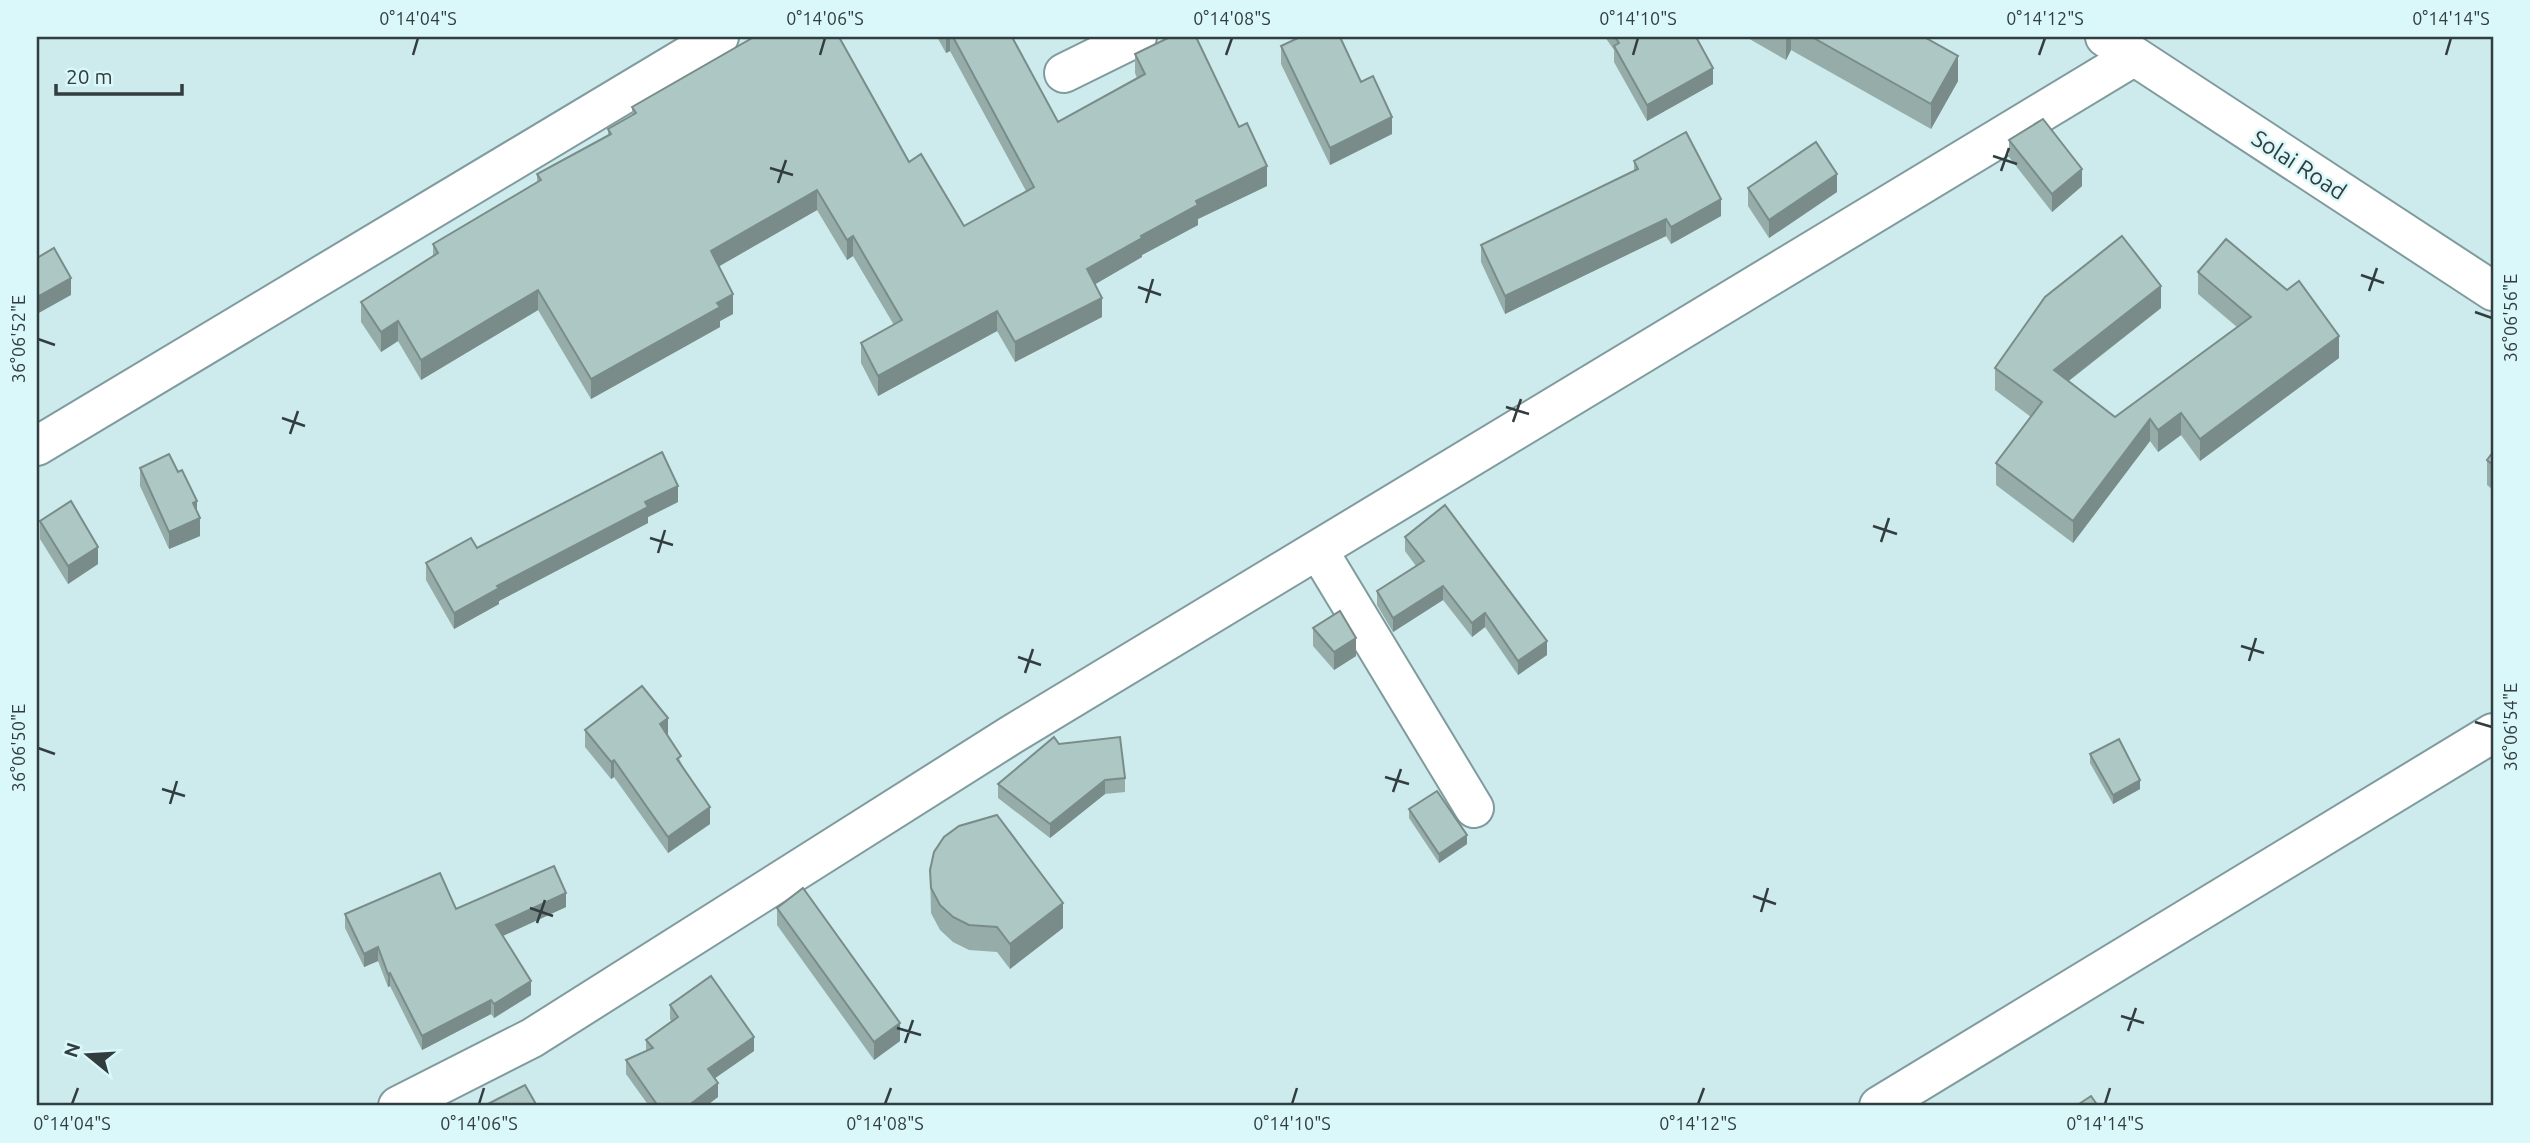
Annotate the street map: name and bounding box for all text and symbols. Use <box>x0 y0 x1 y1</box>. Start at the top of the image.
text: 0°14'04"S <box>379 8 457 28</box>
text: 0°14'06"S <box>786 8 864 28</box>
text: 0°14'08"S <box>1193 8 1271 28</box>
text: 0°14'10"S <box>1599 8 1677 28</box>
text: 0°14'12"S <box>2006 8 2084 28</box>
text: 0°14'14"S <box>2412 8 2490 28</box>
scale bar <box>56 52 182 96</box>
text: 20 m <box>66 64 113 88</box>
street label: Solai Road <box>2247 125 2351 204</box>
text: 36°06'56"E <box>2500 274 2520 362</box>
text: 36°06'52"E <box>8 295 28 383</box>
text: 36°06'54"E <box>2500 683 2520 771</box>
text: 36°06'50"E <box>8 704 28 792</box>
north arrow <box>52 1020 122 1090</box>
text: N <box>59 1040 84 1060</box>
text: 0°14'04"S <box>33 1113 111 1133</box>
text: 0°14'06"S <box>440 1113 518 1133</box>
text: 0°14'08"S <box>846 1113 924 1133</box>
text: 0°14'10"S <box>1253 1113 1331 1133</box>
text: 0°14'12"S <box>1659 1113 1737 1133</box>
text: 0°14'14"S <box>2066 1113 2144 1133</box>

